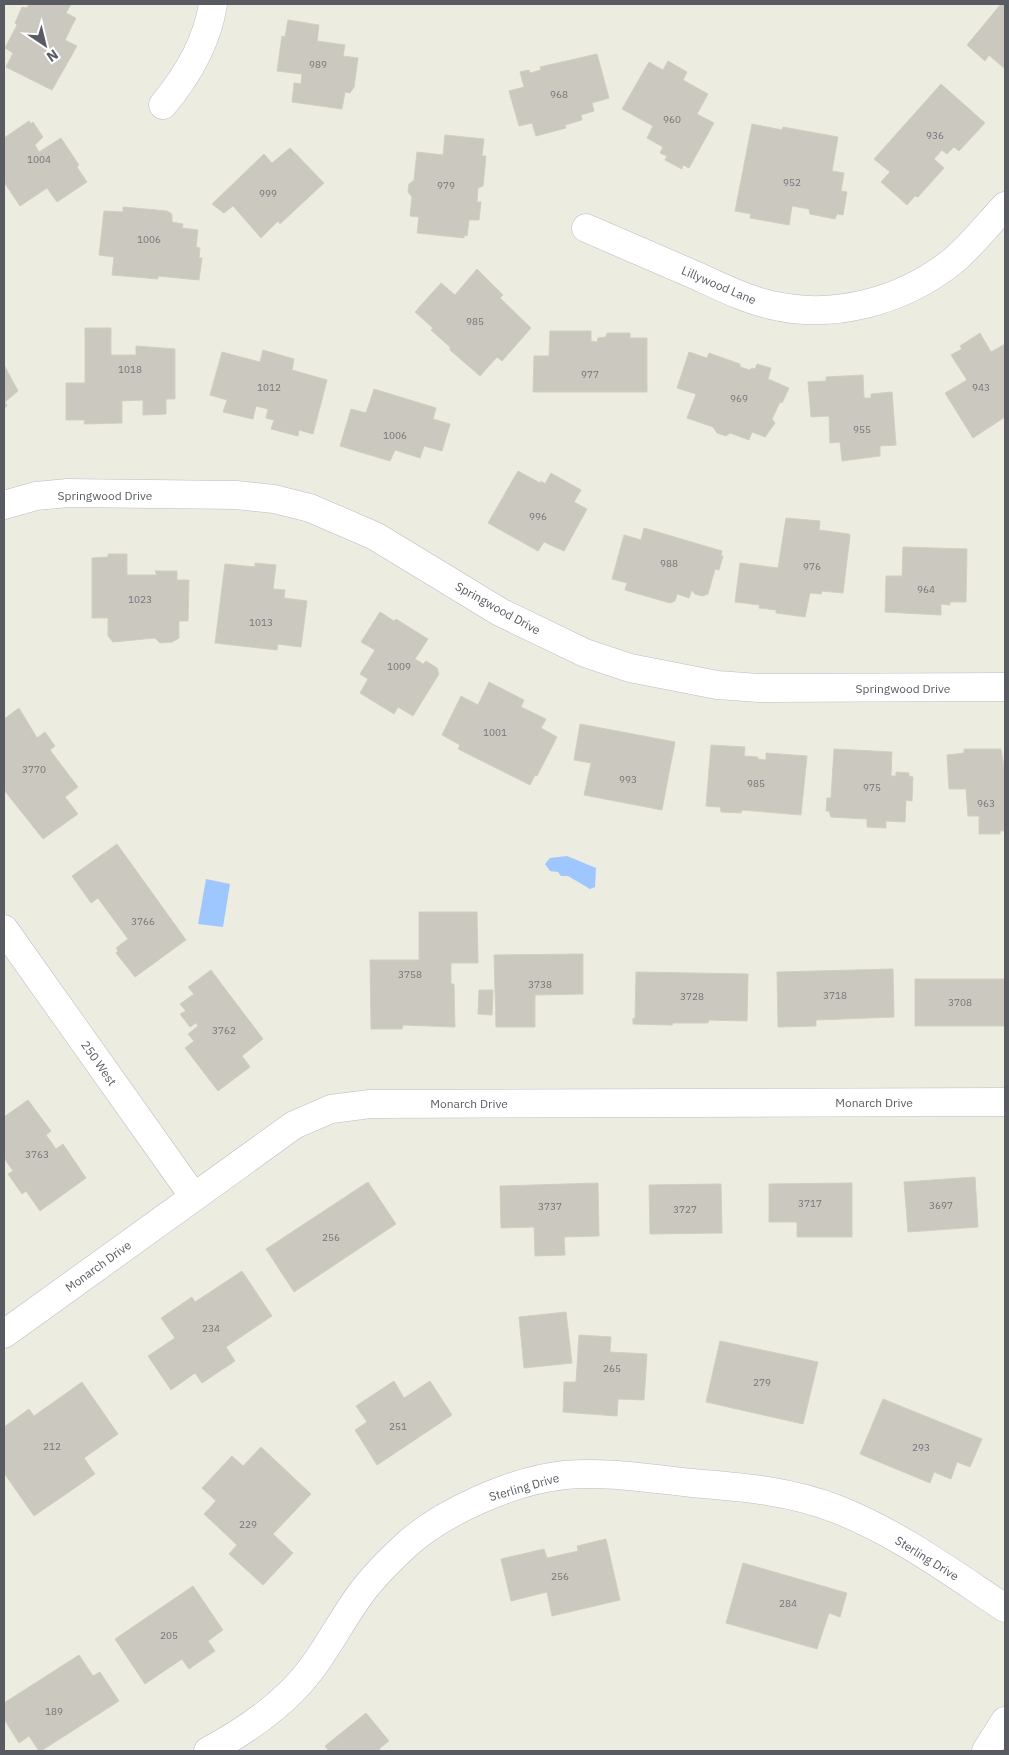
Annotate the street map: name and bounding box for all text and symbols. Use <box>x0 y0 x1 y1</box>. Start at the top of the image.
north arrow <box>20 20 70 70</box>
text: N <box>43 45 62 66</box>
house number: 989 <box>309 58 327 71</box>
house number: 968 <box>550 88 568 101</box>
house number: 960 <box>663 113 681 126</box>
house number: 936 <box>926 129 944 142</box>
house number: 1004 <box>27 153 51 166</box>
house number: 952 <box>783 176 801 189</box>
house number: 979 <box>437 179 455 192</box>
house number: 999 <box>259 187 277 200</box>
house number: 1006 <box>137 233 161 246</box>
street label: Lillywood Lane <box>679 263 759 308</box>
house number: 985 <box>466 315 484 328</box>
house number: 1018 <box>118 363 142 376</box>
house number: 977 <box>581 368 599 381</box>
house number: 1012 <box>257 381 281 394</box>
house number: 943 <box>972 381 990 394</box>
house number: 969 <box>730 392 748 405</box>
house number: 955 <box>853 423 871 436</box>
house number: 1006 <box>383 429 407 442</box>
street label: Springwood Drive <box>58 488 153 503</box>
house number: 996 <box>529 510 547 523</box>
house number: 988 <box>660 557 678 570</box>
house number: 976 <box>803 560 821 573</box>
street label: Springwood Drive <box>453 578 543 638</box>
house number: 964 <box>917 583 935 596</box>
house number: 1023 <box>128 593 152 606</box>
house number: 1013 <box>249 616 273 629</box>
house number: 1009 <box>387 660 411 673</box>
street label: Springwood Drive <box>856 681 951 696</box>
house number: 1001 <box>483 726 507 739</box>
house number: 3770 <box>22 763 46 776</box>
house number: 993 <box>619 773 637 786</box>
house number: 985 <box>747 777 765 790</box>
house number: 975 <box>863 781 881 794</box>
house number: 963 <box>977 797 995 810</box>
house number: 3766 <box>131 915 155 928</box>
house number: 3758 <box>398 968 422 981</box>
house number: 3738 <box>528 978 552 991</box>
house number: 3718 <box>823 989 847 1002</box>
house number: 3728 <box>680 990 704 1003</box>
house number: 3708 <box>948 996 972 1009</box>
house number: 3762 <box>212 1024 236 1037</box>
street label: 250 West <box>78 1038 120 1088</box>
street label: Monarch Drive <box>835 1095 913 1110</box>
street label: Monarch Drive <box>430 1096 508 1111</box>
house number: 3763 <box>25 1148 49 1161</box>
house number: 3717 <box>798 1197 822 1210</box>
house number: 3697 <box>929 1199 953 1212</box>
house number: 3737 <box>538 1200 562 1213</box>
house number: 3727 <box>673 1203 697 1216</box>
house number: 256 <box>322 1231 340 1244</box>
street label: Monarch Drive <box>62 1237 134 1295</box>
house number: 234 <box>202 1322 220 1335</box>
house number: 265 <box>603 1362 621 1375</box>
house number: 279 <box>753 1376 771 1389</box>
house number: 251 <box>389 1420 407 1433</box>
house number: 212 <box>43 1440 61 1453</box>
house number: 293 <box>912 1441 930 1454</box>
street label: Sterling Drive <box>487 1470 561 1504</box>
house number: 229 <box>239 1518 257 1531</box>
street label: Sterling Drive <box>892 1533 962 1584</box>
house number: 256 <box>551 1570 569 1583</box>
house number: 284 <box>779 1597 797 1610</box>
house number: 205 <box>160 1629 178 1642</box>
house number: 189 <box>45 1705 63 1718</box>

